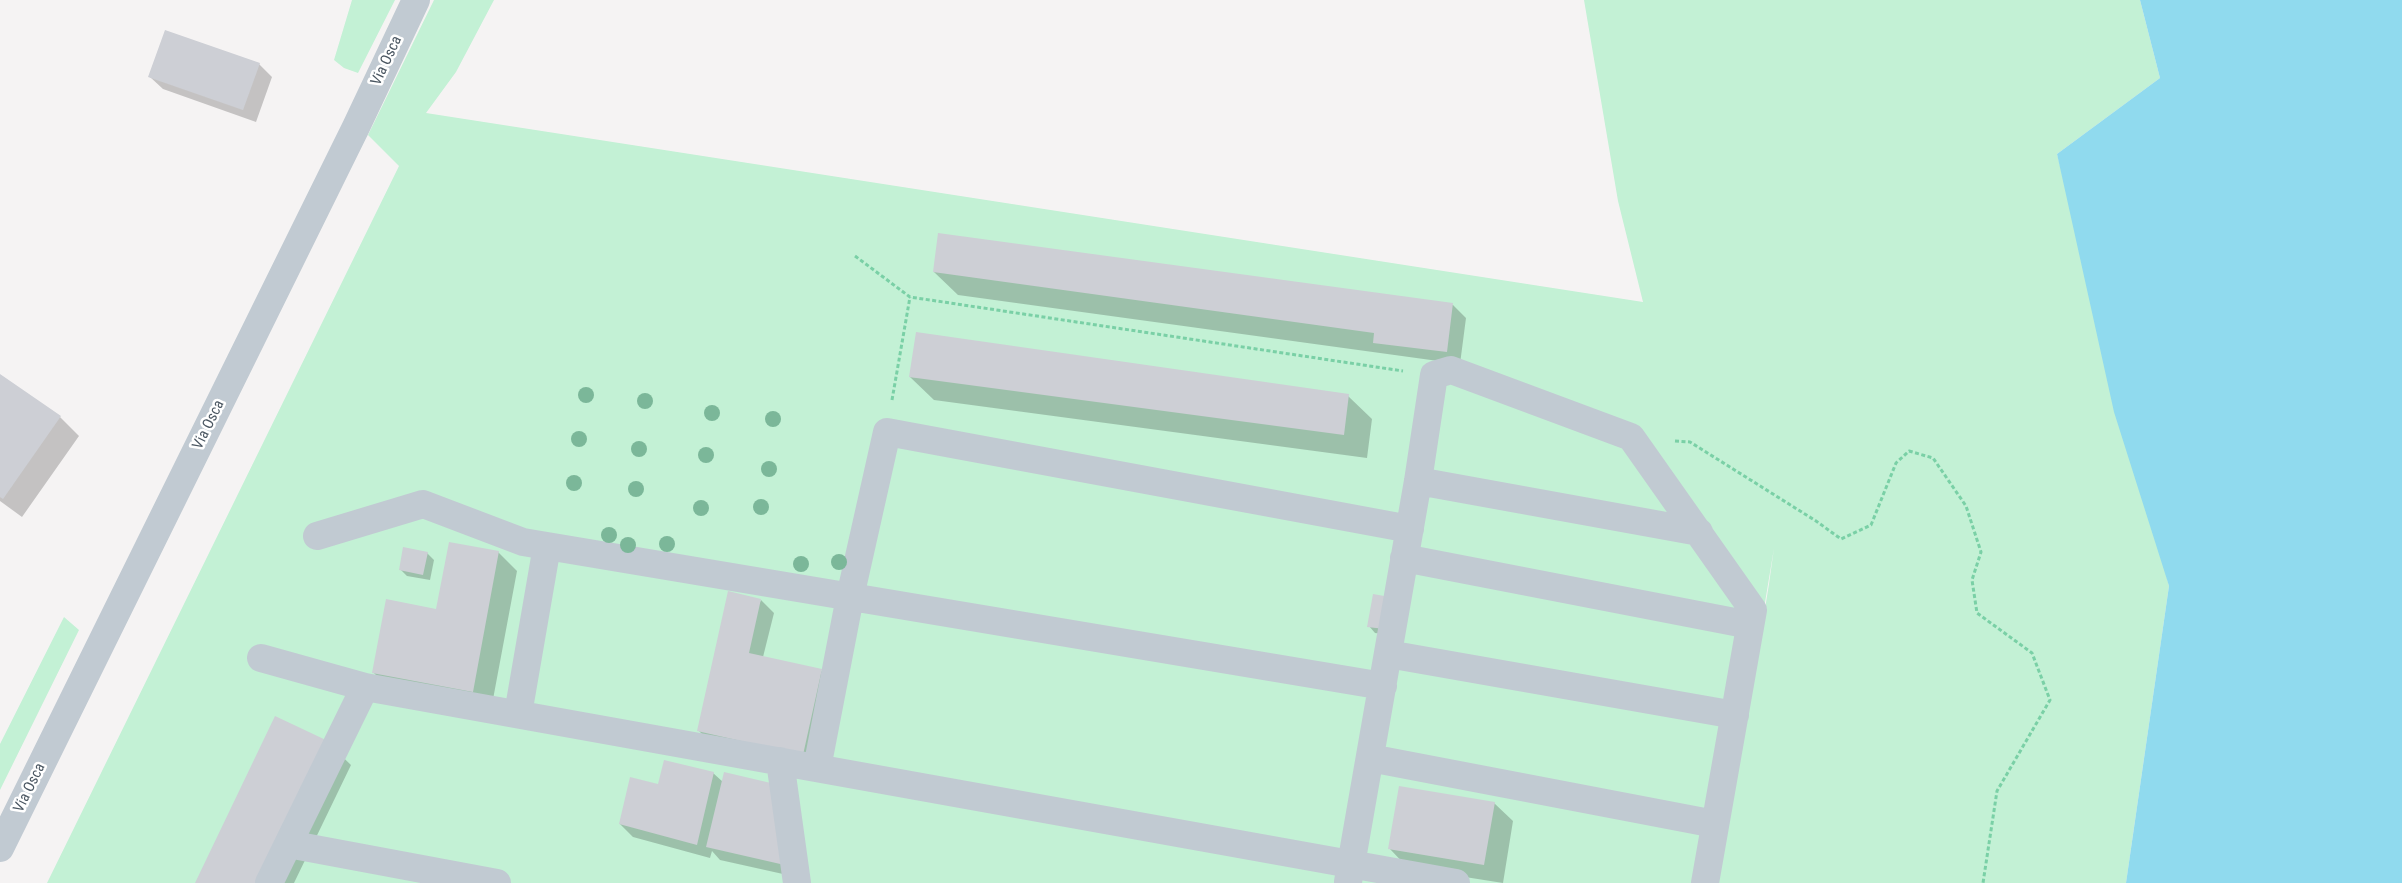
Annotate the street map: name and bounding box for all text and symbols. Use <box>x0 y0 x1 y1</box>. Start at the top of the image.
street label: Via Osca <box>368 33 406 89</box>
street label: Via Osca <box>189 397 229 453</box>
street label: Via Osca <box>10 760 50 816</box>

